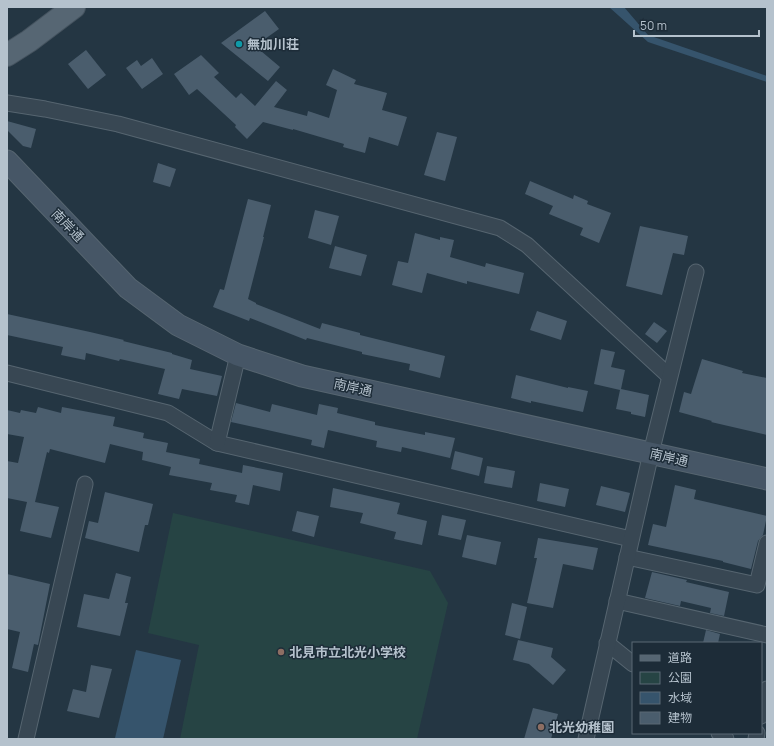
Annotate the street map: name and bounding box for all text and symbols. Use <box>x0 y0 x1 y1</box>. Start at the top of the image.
scale bar <box>634 12 759 38</box>
text: 50 m <box>640 17 667 34</box>
place label: 無加川荘 <box>247 35 299 53</box>
marker: 無加川荘 <box>234 39 244 49</box>
street label: 南岸通 <box>48 205 88 245</box>
street label: 南岸通 <box>332 374 374 400</box>
street label: 南岸通 <box>648 444 690 470</box>
legend <box>632 642 762 734</box>
place label: 北見市立北光小学校 <box>289 643 406 661</box>
marker: 北見市立北光小学校 <box>276 647 286 657</box>
text: 道路 <box>668 649 692 666</box>
text: 公園 <box>668 669 692 686</box>
text: 水域 <box>668 689 692 706</box>
text: 建物 <box>668 709 692 726</box>
place label: 北光幼稚園 <box>549 718 614 736</box>
marker: 北光幼稚園 <box>536 722 546 732</box>

